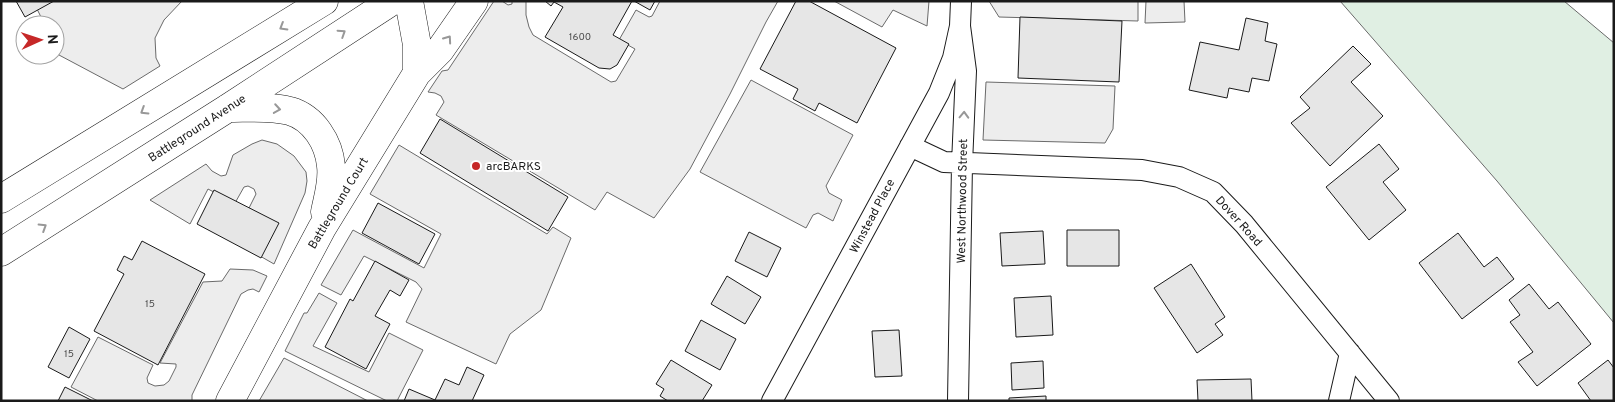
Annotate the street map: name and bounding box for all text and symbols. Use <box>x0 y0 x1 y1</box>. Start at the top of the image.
north arrow <box>15 15 65 65</box>
one-way arrow <box>279 20 288 30</box>
one-way arrow <box>337 30 346 40</box>
house number: 1600 <box>569 31 591 44</box>
text: N <box>43 34 60 45</box>
one-way arrow <box>442 35 451 45</box>
street label: Battleground Avenue <box>146 91 249 166</box>
one-way arrow <box>273 104 281 114</box>
one-way arrow <box>140 105 149 115</box>
one-way arrow <box>959 111 969 119</box>
street label: West Northwood Street <box>954 138 972 264</box>
street label: Battleground Court <box>305 155 373 252</box>
place label: arcBARKS <box>486 159 541 175</box>
marker: arcBARKS <box>470 160 482 172</box>
street label: Winstead Place <box>847 177 899 256</box>
street label: Dover Road <box>1211 193 1265 250</box>
one-way arrow <box>37 223 46 233</box>
house number: 15 <box>145 298 155 311</box>
house number: 15 <box>64 348 74 361</box>

